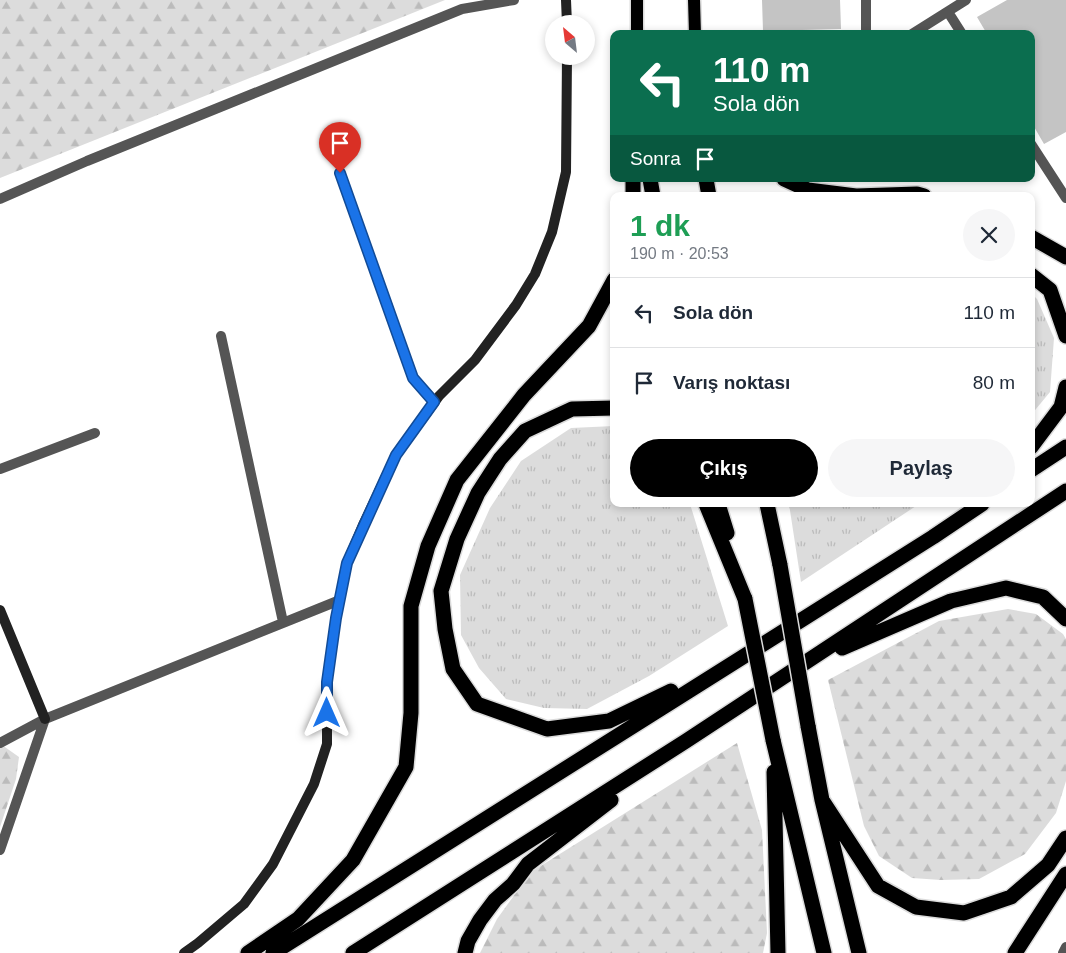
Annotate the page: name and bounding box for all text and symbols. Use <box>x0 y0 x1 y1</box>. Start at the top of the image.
north arrow <box>545 15 595 65</box>
map controls <box>545 15 595 65</box>
icon: left <box>630 50 695 115</box>
text: 110 m <box>713 50 810 89</box>
text: Sola dön <box>713 91 800 116</box>
pin <box>319 122 361 173</box>
icon: arrive <box>326 129 354 157</box>
icon: arrive <box>691 145 719 173</box>
text: Sonra <box>630 148 681 169</box>
text: 1 dk <box>630 209 690 242</box>
button: close <box>963 209 1015 261</box>
text: 190 m · 20:53 <box>630 245 729 262</box>
icon: left <box>630 299 658 327</box>
text: Sola dön <box>673 302 753 323</box>
text: 110 m <box>964 302 1015 323</box>
icon: arrive <box>630 369 658 397</box>
text: Varış noktası <box>673 372 790 393</box>
text: 80 m <box>973 372 1015 393</box>
button: Çıkış <box>630 439 818 497</box>
button: Paylaş <box>828 439 1015 497</box>
position arrow <box>300 686 352 738</box>

